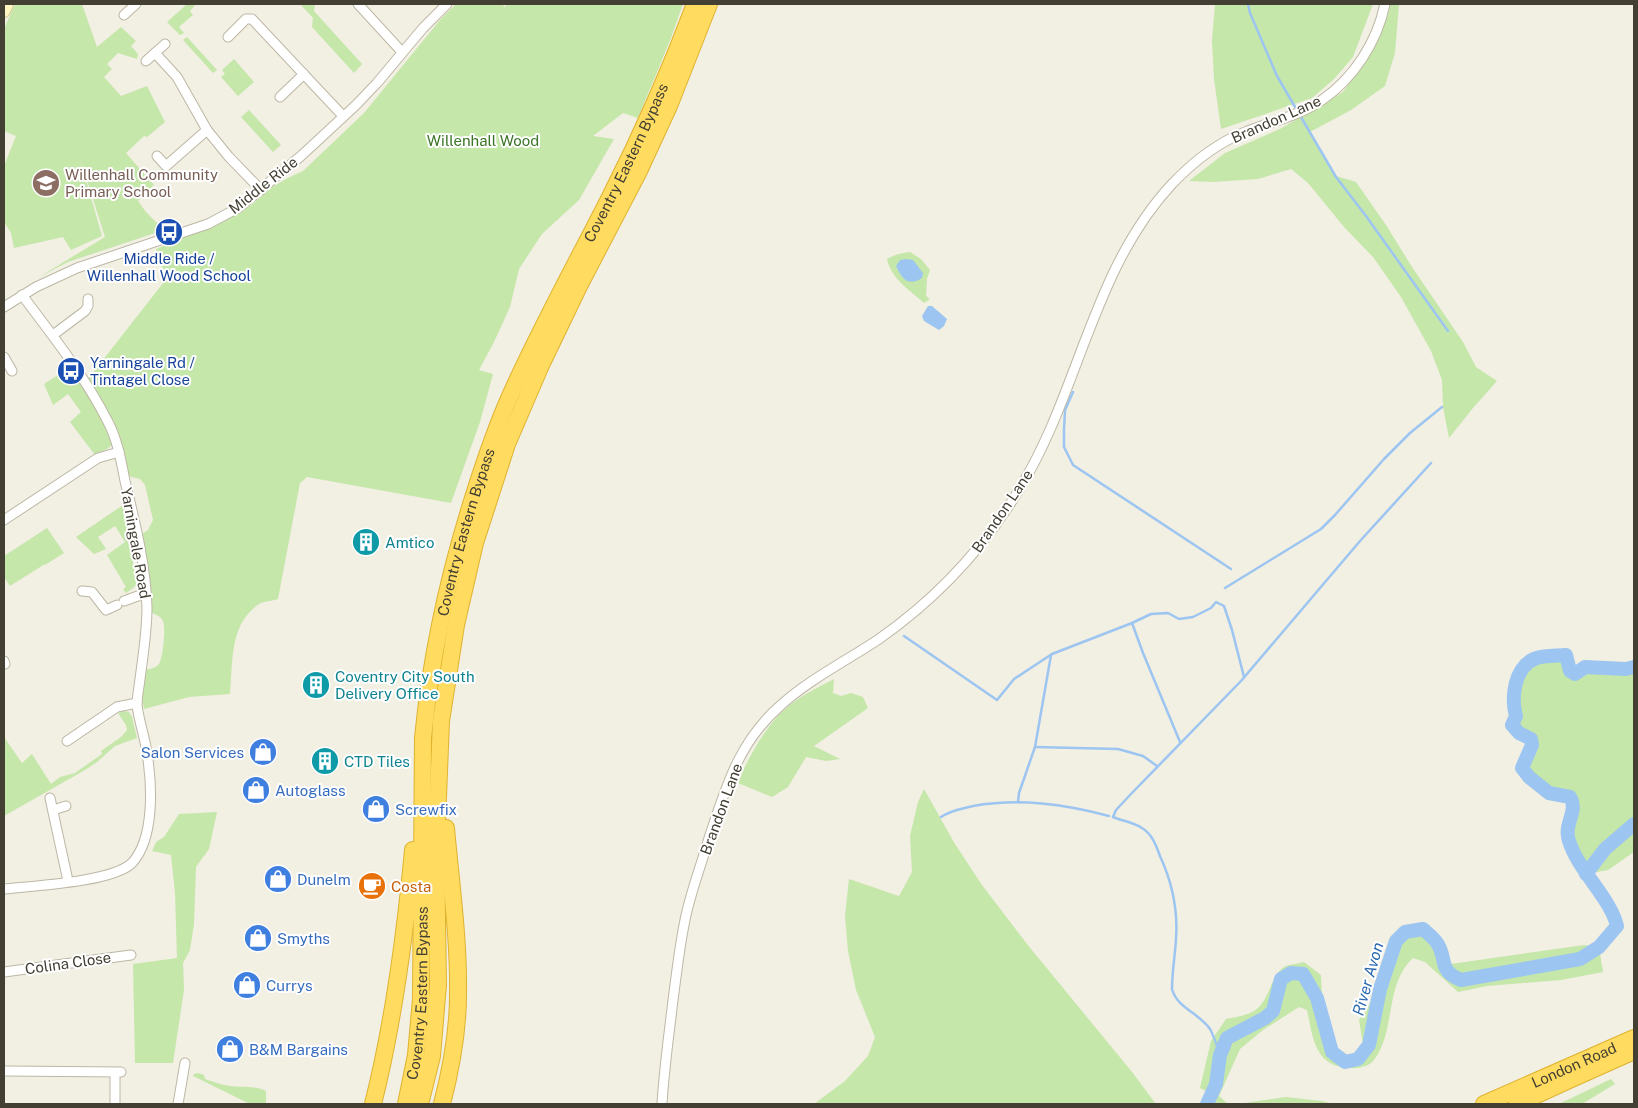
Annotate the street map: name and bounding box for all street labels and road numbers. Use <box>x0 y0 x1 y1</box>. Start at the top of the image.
street label: Coventry Eastern Bypass <box>580 81 671 245</box>
street label: Brandon Lane <box>1229 92 1323 146</box>
street label: Middle Ride <box>225 153 301 217</box>
street label: Coventry Eastern Bypass <box>433 446 497 618</box>
street label: Brandon Lane <box>968 466 1036 556</box>
street label: Yarningale Road <box>118 486 154 600</box>
street label: Brandon Lane <box>697 761 745 857</box>
street label: Coventry Eastern Bypass <box>403 906 430 1081</box>
street label: Colina Close <box>24 949 112 977</box>
street label: London Road <box>1529 1038 1619 1091</box>

